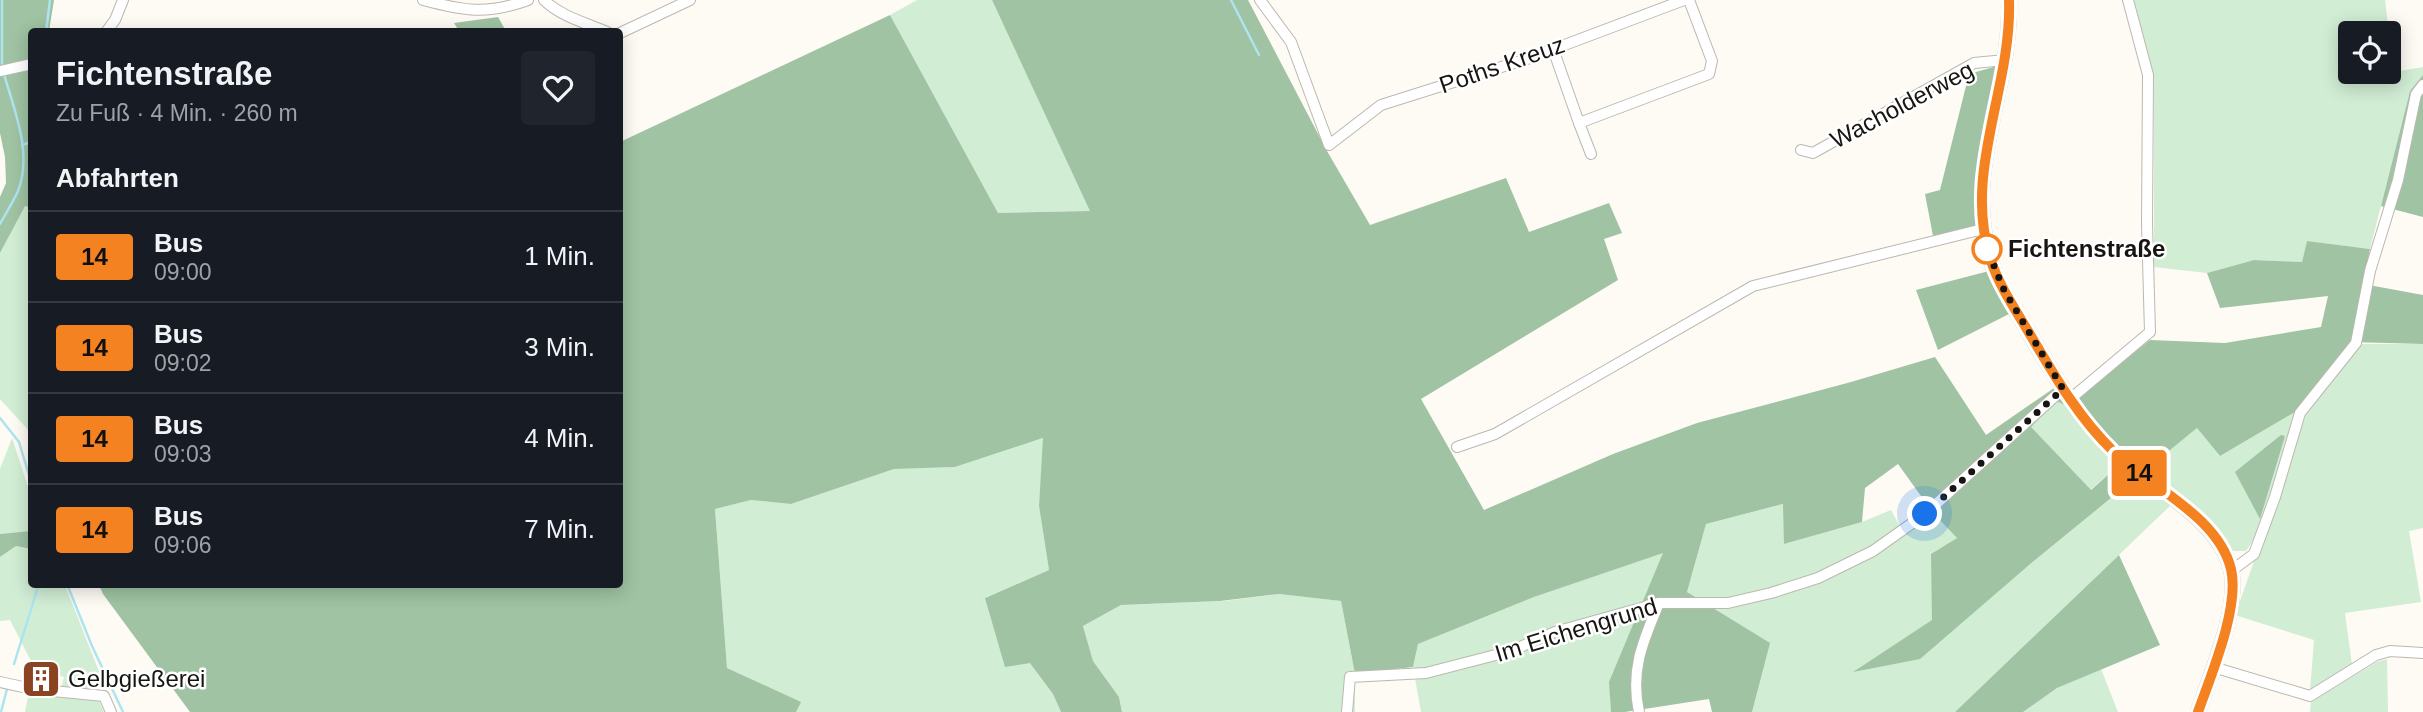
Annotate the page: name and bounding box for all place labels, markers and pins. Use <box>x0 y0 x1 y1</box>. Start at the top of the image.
marker: Fichtenstraße <box>1972 234 2002 264</box>
place label: Fichtenstraße <box>2008 235 2165 262</box>
building icon: Gelbgießerei <box>20 658 62 700</box>
place label: Gelbgießerei <box>68 665 205 692</box>

